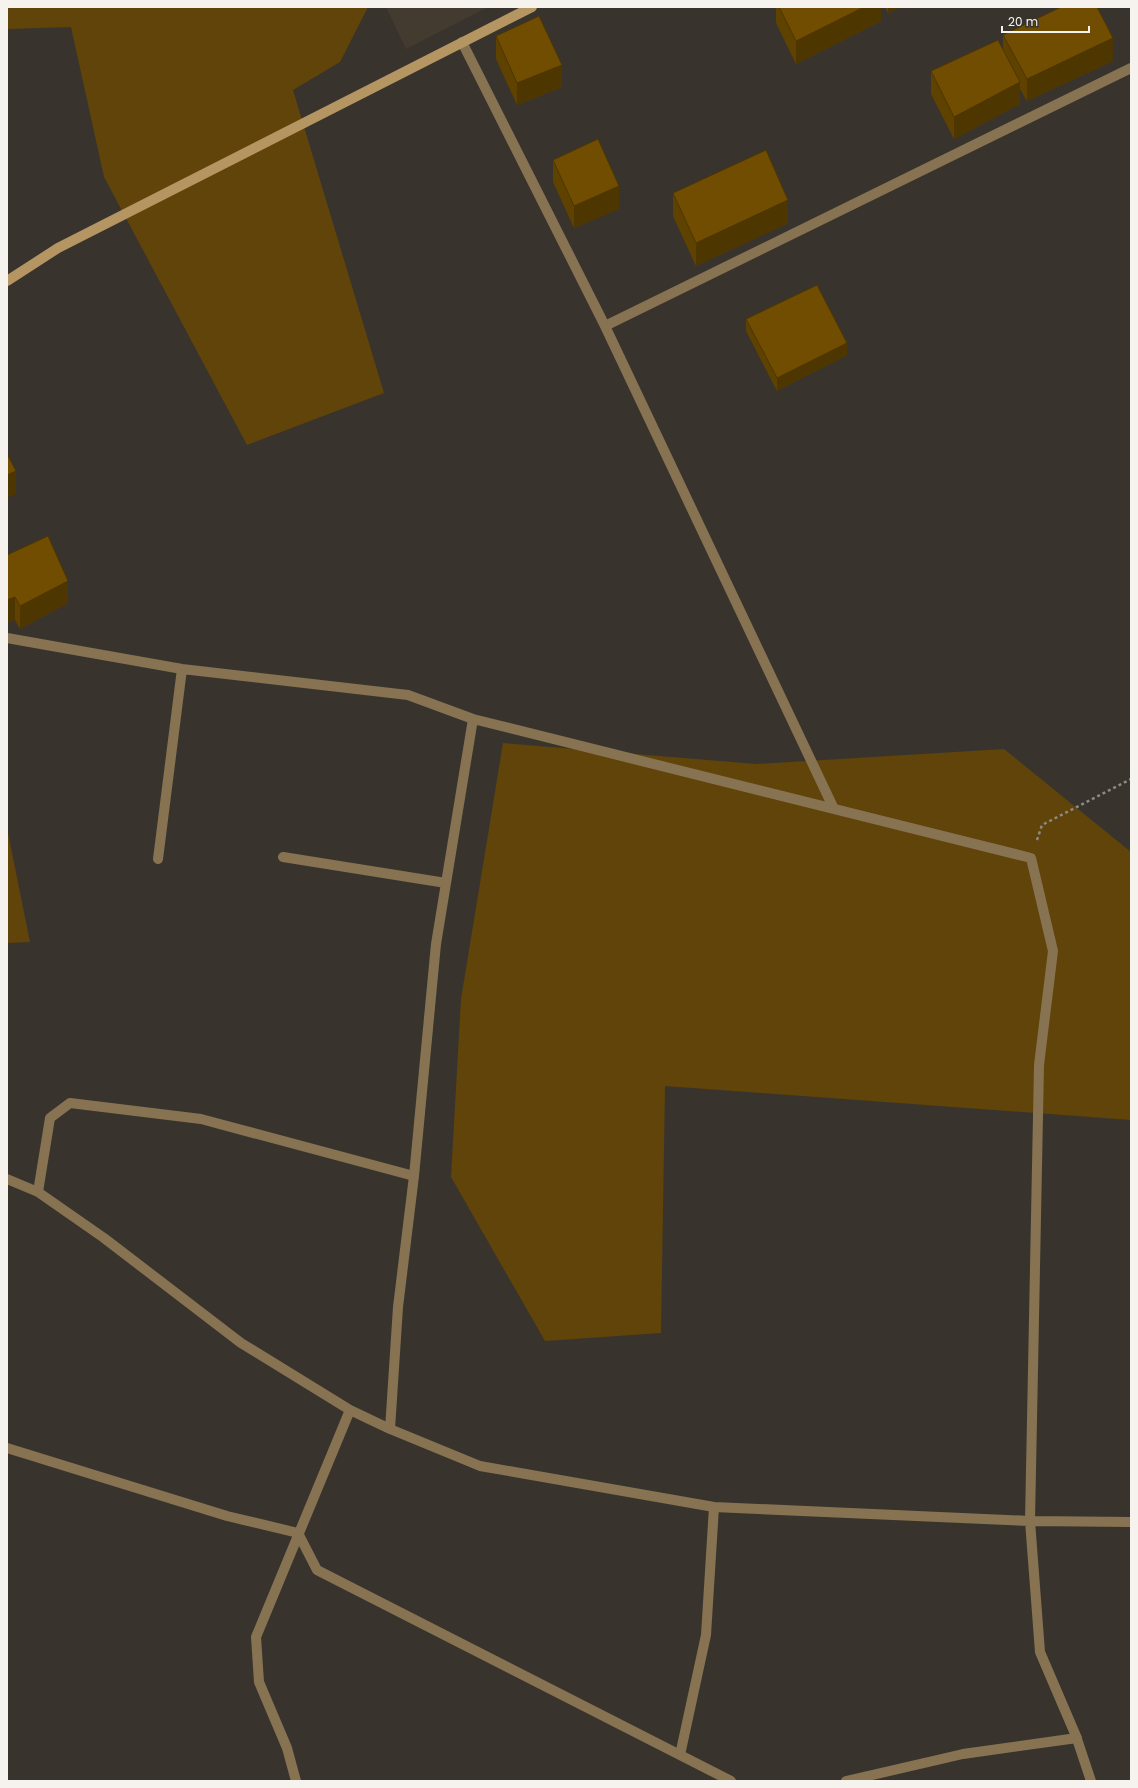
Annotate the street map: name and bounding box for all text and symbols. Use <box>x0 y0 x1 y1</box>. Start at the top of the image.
scale bar <box>1002 8 1089 34</box>
text: 20 m <box>1008 13 1038 30</box>

